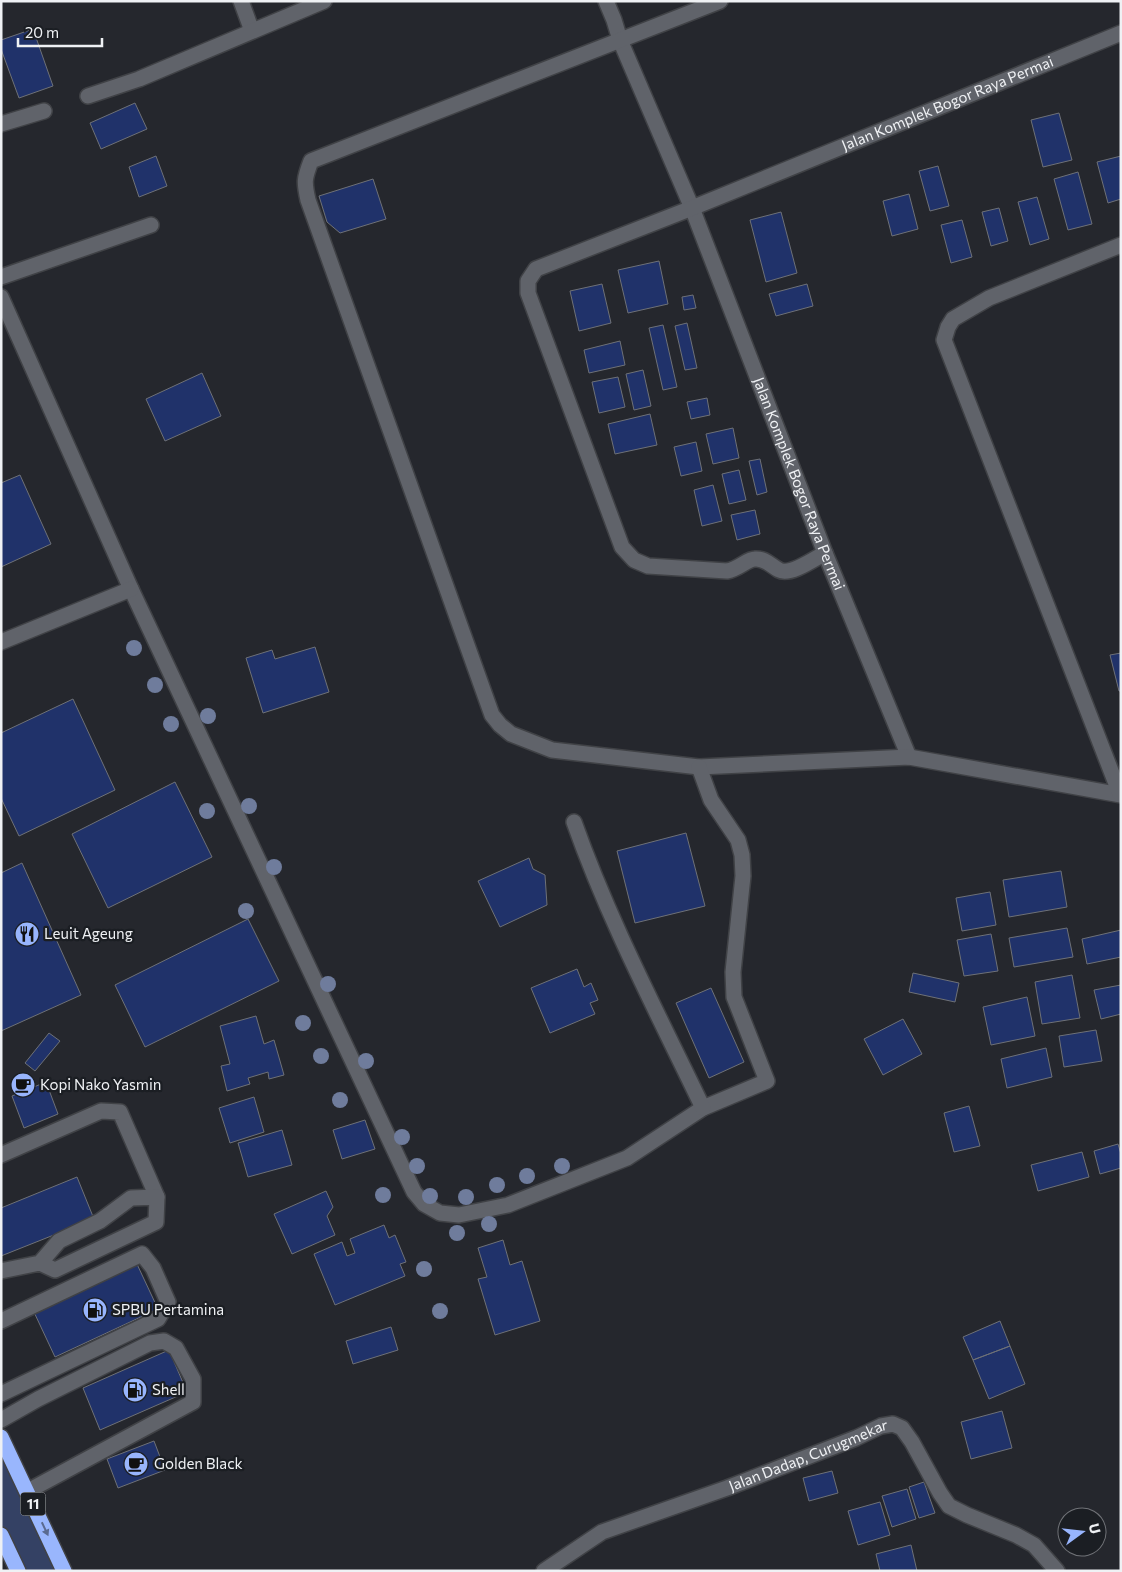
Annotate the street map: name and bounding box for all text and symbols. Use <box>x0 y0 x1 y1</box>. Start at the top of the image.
scale bar <box>18 15 101 47</box>
text: 20 m <box>25 23 59 41</box>
street label: Jalan Komplek Bogor Raya Permai <box>839 52 1056 154</box>
street label: Jalan Komplek Bogor Raya Permai <box>750 374 849 593</box>
restaurant icon: Leuit Ageung <box>14 921 40 947</box>
place label: Leuit Ageung <box>44 924 133 942</box>
cafe icon: Kopi Nako Yasmin <box>10 1072 36 1098</box>
place label: Kopi Nako Yasmin <box>40 1075 161 1093</box>
fuel station icon: SPBU Pertamina <box>82 1297 108 1323</box>
place label: SPBU Pertamina <box>112 1300 224 1318</box>
fuel station icon: Shell <box>122 1377 148 1403</box>
place label: Shell <box>152 1380 185 1398</box>
street label: Jalan Dadap, Curugmekar <box>726 1415 889 1495</box>
cafe icon: Golden Black <box>123 1451 149 1477</box>
place label: Golden Black <box>154 1454 243 1472</box>
road number: 11 <box>20 1492 46 1516</box>
north arrow <box>1057 1507 1107 1557</box>
text: U <box>1086 1521 1105 1536</box>
one-way arrow <box>41 1522 49 1536</box>

